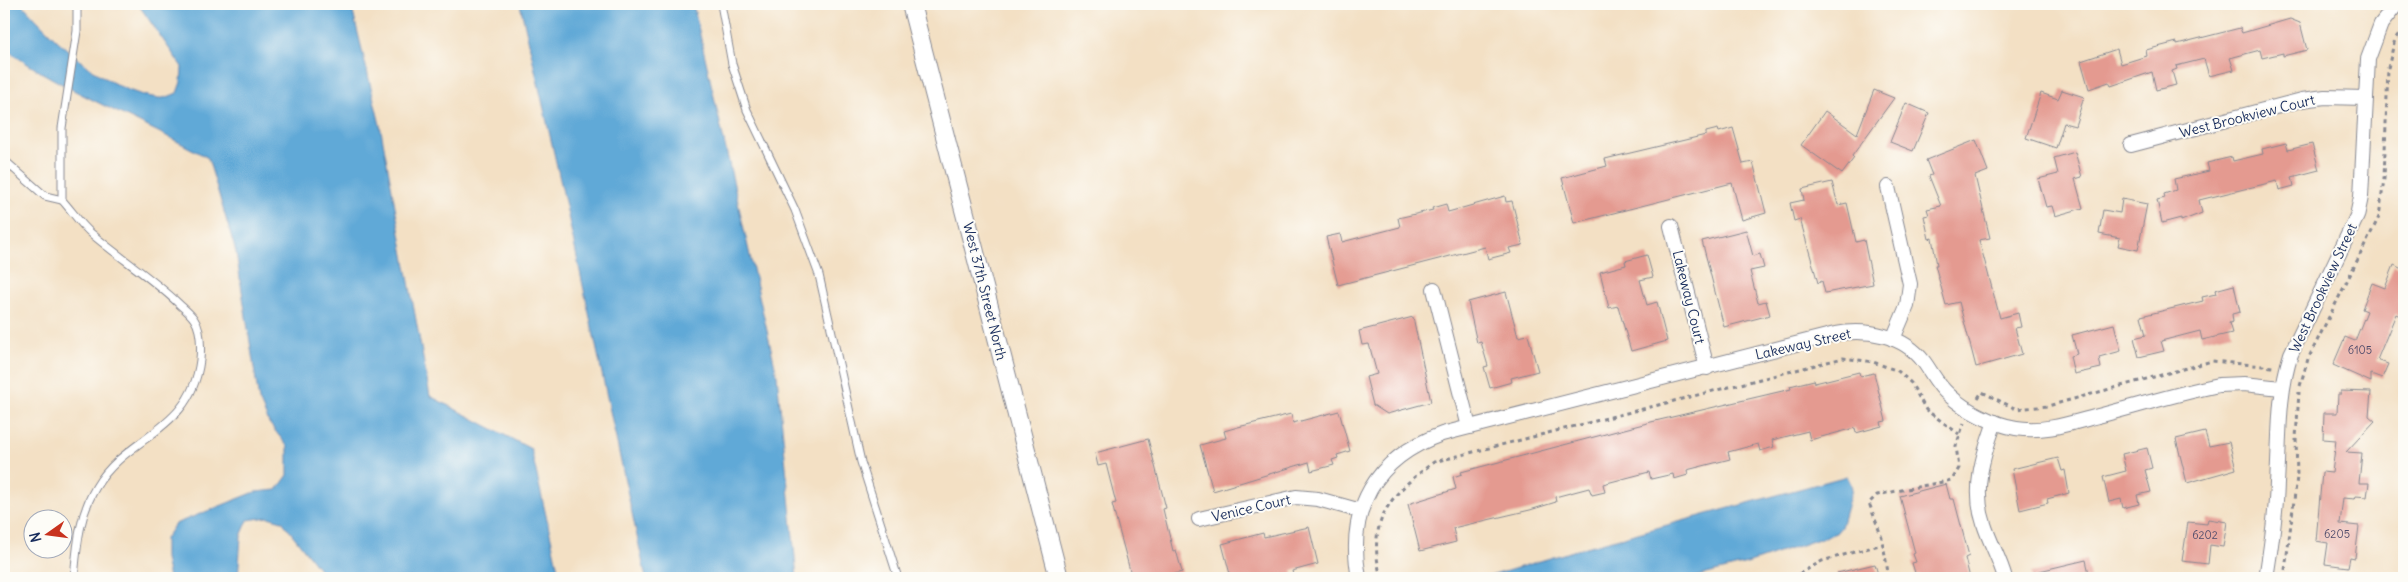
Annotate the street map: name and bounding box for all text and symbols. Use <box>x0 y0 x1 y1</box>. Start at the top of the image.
street label: West Brookview Court <box>2177 90 2317 142</box>
street label: West 37th Street North <box>959 220 1011 362</box>
street label: West Brookview Street <box>2285 220 2361 356</box>
street label: Lakeway Court <box>1669 248 1709 346</box>
street label: Lakeway Street <box>1753 324 1853 364</box>
house number: 6105 <box>2348 343 2372 357</box>
street label: Venice Court <box>1210 490 1292 526</box>
north arrow <box>22 510 72 560</box>
house number: 6205 <box>2324 527 2350 541</box>
house number: 6202 <box>2192 528 2218 542</box>
text: N <box>25 530 45 544</box>

